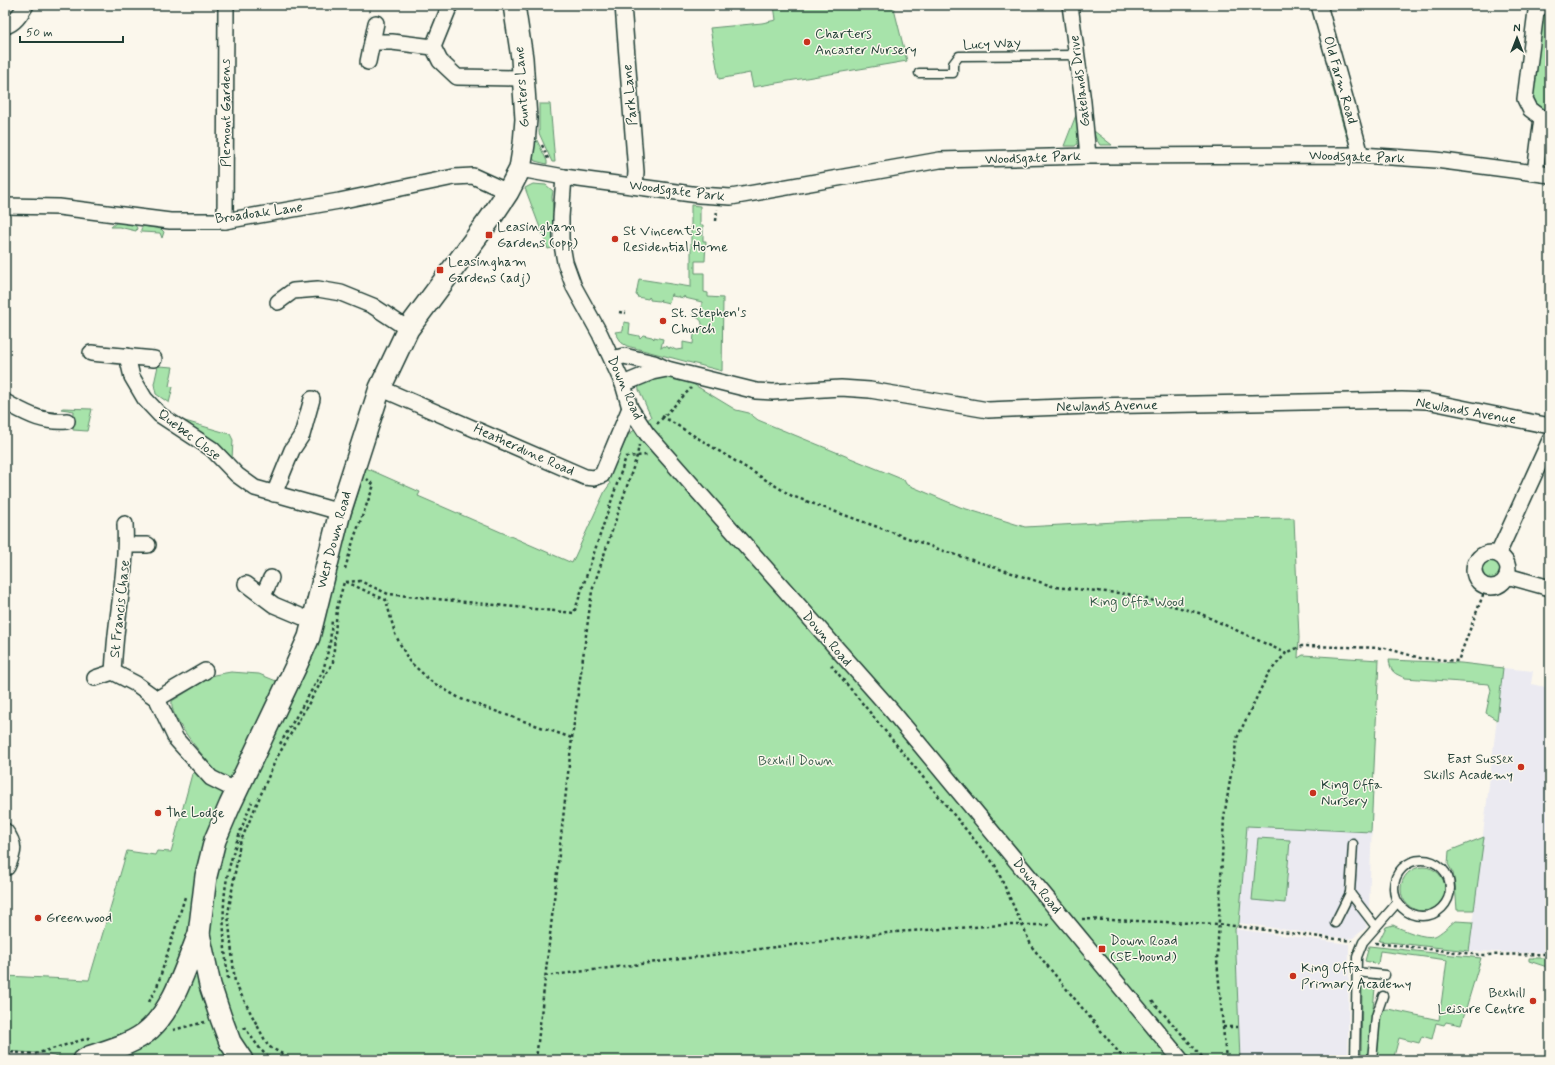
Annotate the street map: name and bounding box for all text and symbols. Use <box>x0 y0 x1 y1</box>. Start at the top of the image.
scale bar <box>20 18 123 44</box>
north arrow <box>1497 18 1537 58</box>
text: N <box>1513 22 1521 36</box>
text: 50 m <box>26 25 53 41</box>
place label: Charters Ancaster Nursery <box>815 25 917 59</box>
street label: Lucy Way <box>963 33 1021 55</box>
street label: Gatelands Drive <box>1065 34 1095 128</box>
street label: Old Farm Road <box>1319 34 1361 126</box>
marker: Charters Ancaster Nursery <box>802 37 812 47</box>
street label: Gunters Lane <box>510 46 534 128</box>
street label: Plemont Gardens <box>217 59 235 167</box>
street label: Park Lane <box>618 64 642 126</box>
street label: Woodsgate Park <box>1309 146 1405 168</box>
street label: Woodsgate Park <box>985 147 1081 169</box>
street label: Woodsgate Park <box>628 176 726 206</box>
street label: Broadoak Lane <box>214 198 304 228</box>
place label: Leasingham Gardens (opp) <box>497 218 578 252</box>
place label: St Vincent's Residential Home <box>623 222 728 256</box>
marker: Leasingham Gardens (opp) <box>484 230 494 240</box>
marker: St Vincent's Residential Home <box>610 234 620 244</box>
place label: Leasingham Gardens (adj) <box>448 253 530 287</box>
marker: Leasingham Gardens (adj) <box>435 265 445 275</box>
place label: St. Stephen's Church <box>671 304 746 338</box>
marker: St. Stephen's Church <box>658 316 668 326</box>
street label: Down Road <box>603 353 647 423</box>
street label: Newlands Avenue <box>1414 393 1518 429</box>
street label: Newlands Avenue <box>1056 396 1158 416</box>
street label: Quebec Close <box>154 405 224 465</box>
street label: Heatherdune Road <box>471 420 577 480</box>
street label: West Down Road <box>312 489 356 591</box>
street label: St Francis Chase <box>106 559 134 659</box>
park label: King Offa Wood <box>1090 593 1184 612</box>
street label: Down Road <box>798 608 856 670</box>
place label: East Sussex Skills Academy <box>1424 750 1514 784</box>
park label: Bexhill Down <box>758 752 834 770</box>
marker: East Sussex Skills Academy <box>1516 762 1526 772</box>
place label: King Offa Nursery <box>1321 776 1383 810</box>
marker: King Offa Nursery <box>1308 788 1318 798</box>
place label: The Lodge <box>166 804 225 824</box>
marker: The Lodge <box>153 808 163 818</box>
street label: Down Road <box>1008 854 1066 918</box>
place label: Greenwood <box>46 909 112 927</box>
marker: Greenwood <box>33 913 43 923</box>
place label: Down Road (SE-bound) <box>1110 932 1178 966</box>
marker: Down Road (SE-bound) <box>1097 944 1107 954</box>
place label: King Offa Primary Academy <box>1301 959 1412 993</box>
marker: King Offa Primary Academy <box>1288 971 1298 981</box>
place label: Bexhill Leisure Centre <box>1437 984 1525 1018</box>
marker: Bexhill Leisure Centre <box>1528 996 1538 1006</box>

